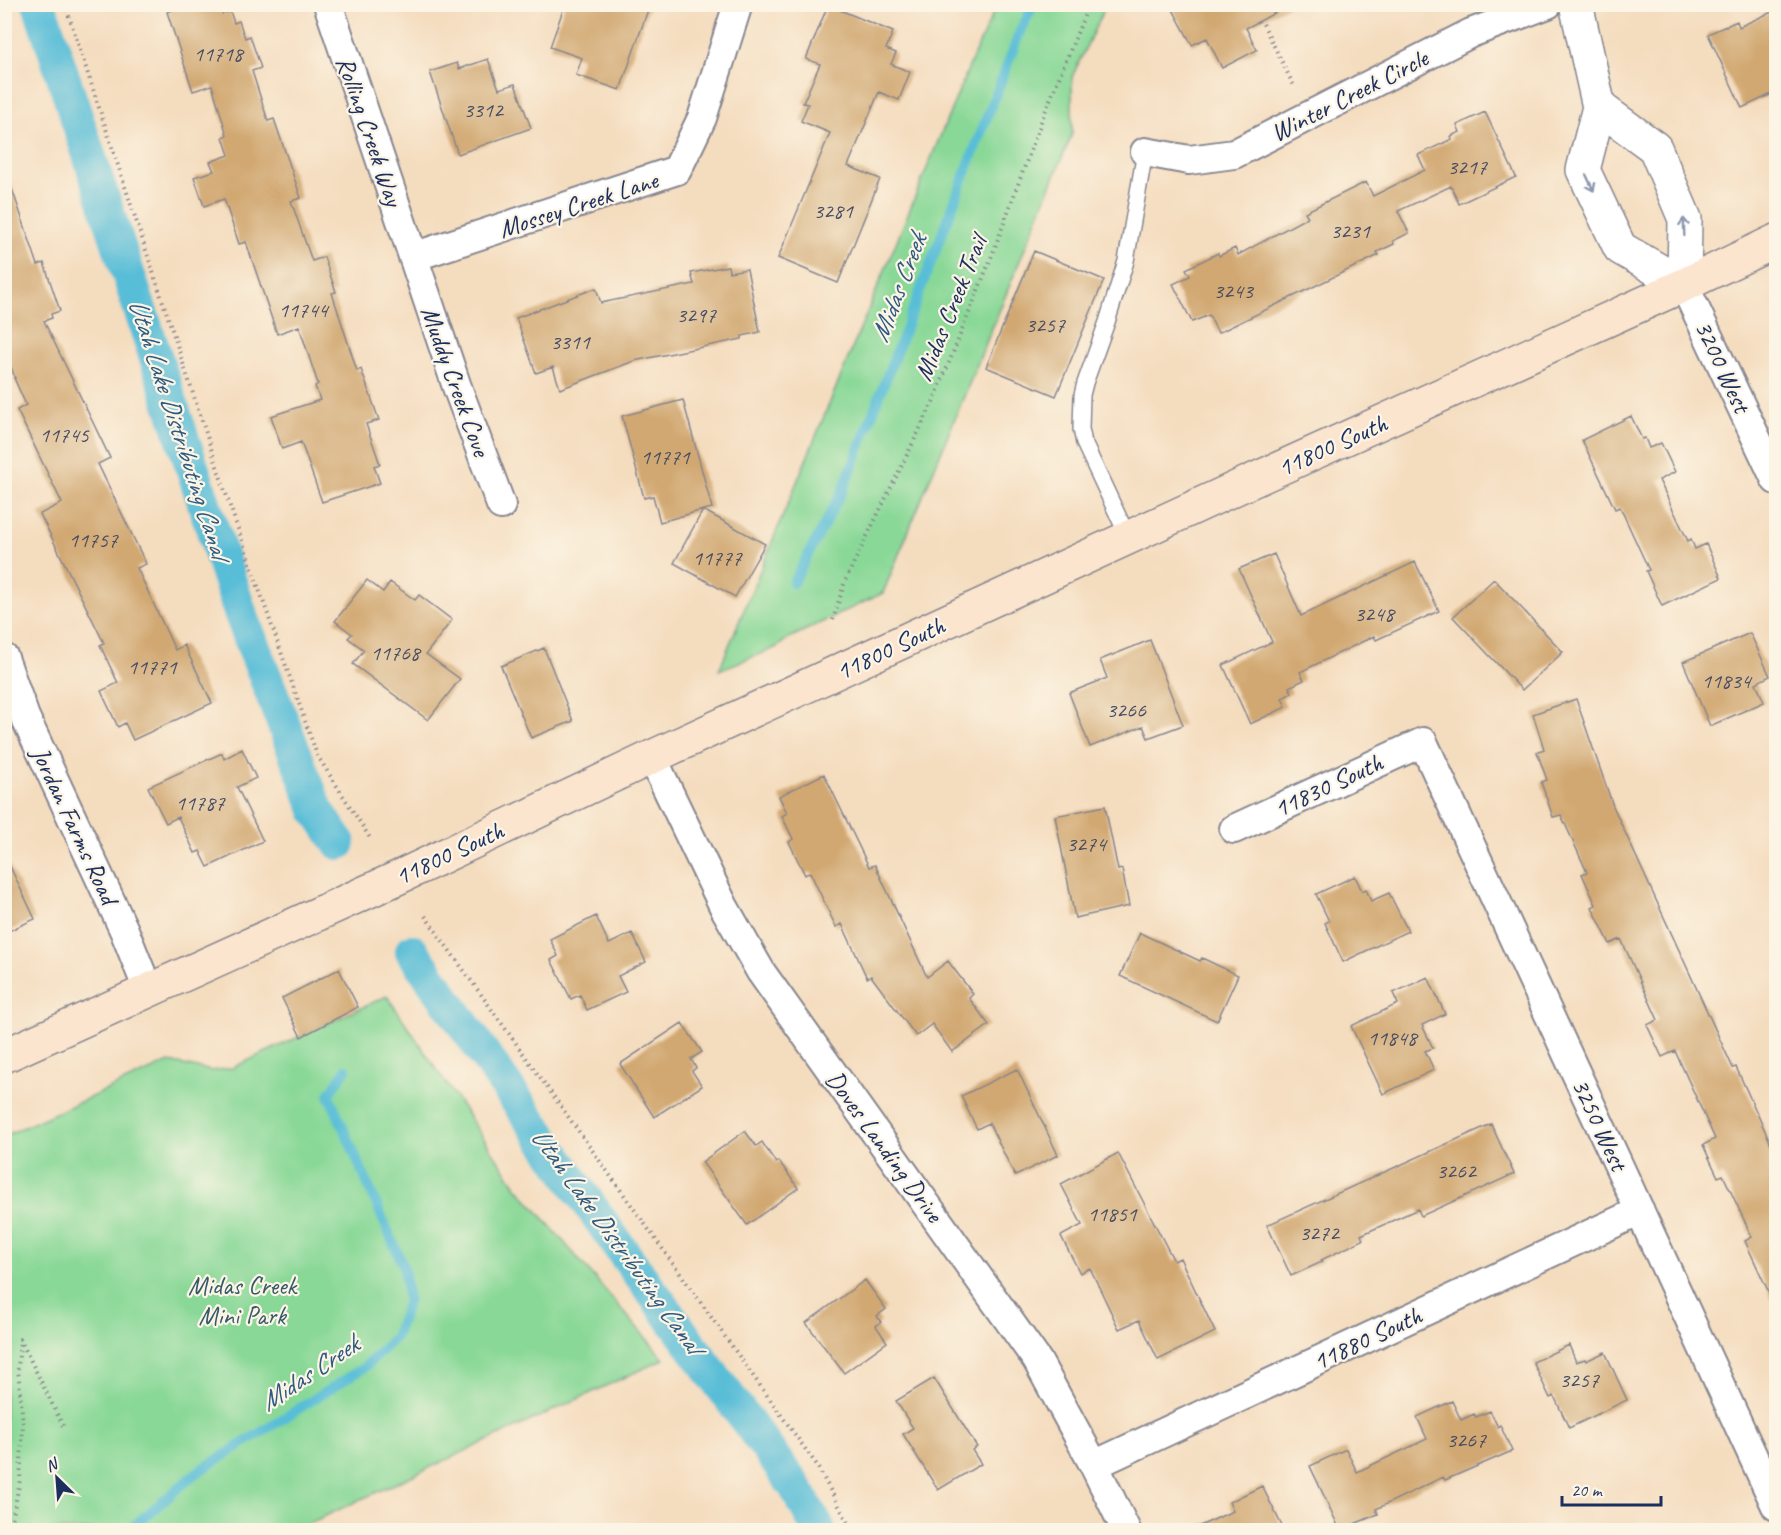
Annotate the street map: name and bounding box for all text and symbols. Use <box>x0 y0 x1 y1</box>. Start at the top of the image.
house number: 11718 <box>193 40 245 68</box>
street label: Winter Creek Circle <box>1265 41 1435 149</box>
street label: Rolling Creek Way <box>329 52 411 212</box>
house number: 3312 <box>463 96 505 124</box>
house number: 3217 <box>1447 153 1488 181</box>
street label: Mossey Creek Lane <box>494 163 663 246</box>
one-way arrow <box>1584 174 1596 192</box>
house number: 3281 <box>813 197 854 225</box>
house number: 3231 <box>1330 217 1371 245</box>
one-way arrow <box>1679 217 1690 237</box>
water label: Midas Creek <box>862 225 936 346</box>
street label: Midas Creek Trail <box>906 227 996 385</box>
house number: 3243 <box>1213 277 1255 305</box>
water label: Utah Lake Distributing Canal <box>121 294 240 570</box>
house number: 11744 <box>278 296 330 324</box>
house number: 3297 <box>676 301 717 329</box>
street label: Muddy Creek Cove <box>413 302 499 463</box>
house number: 3257 <box>1025 311 1066 339</box>
street label: 3200 West <box>1687 315 1759 420</box>
house number: 3311 <box>550 328 591 356</box>
street label: 11800 South <box>1272 406 1393 484</box>
house number: 11745 <box>39 421 90 449</box>
house number: 11771 <box>640 443 691 471</box>
house number: 11757 <box>68 526 119 554</box>
house number: 11777 <box>692 544 743 572</box>
house number: 3248 <box>1354 600 1396 628</box>
street label: 11800 South <box>830 608 951 688</box>
house number: 11768 <box>370 639 422 667</box>
house number: 11771 <box>127 653 178 681</box>
house number: 11834 <box>1701 667 1753 695</box>
house number: 3266 <box>1106 696 1147 724</box>
street label: Jordan Farms Road <box>23 739 127 913</box>
street label: 11830 South <box>1268 745 1389 825</box>
house number: 11787 <box>175 789 226 817</box>
street label: 11800 South <box>389 813 510 893</box>
house number: 3274 <box>1066 830 1108 858</box>
house number: 11848 <box>1367 1024 1419 1052</box>
street label: Doves Landing Drive <box>819 1064 951 1230</box>
street label: 3250 West <box>1564 1073 1636 1178</box>
water label: Utah Lake Distributing Canal <box>524 1121 715 1366</box>
house number: 3262 <box>1436 1157 1478 1185</box>
house number: 11851 <box>1087 1200 1138 1228</box>
house number: 3272 <box>1299 1219 1341 1247</box>
park label: Midas Creek Mini Park <box>188 1269 298 1332</box>
street label: 11880 South <box>1307 1298 1428 1378</box>
water label: Midas Creek <box>253 1325 369 1418</box>
house number: 3257 <box>1559 1366 1600 1394</box>
house number: 3267 <box>1446 1426 1487 1454</box>
north arrow <box>27 1448 87 1508</box>
text: N <box>42 1453 63 1476</box>
scale bar <box>1562 1469 1661 1507</box>
text: 20 m <box>1571 1479 1604 1501</box>

